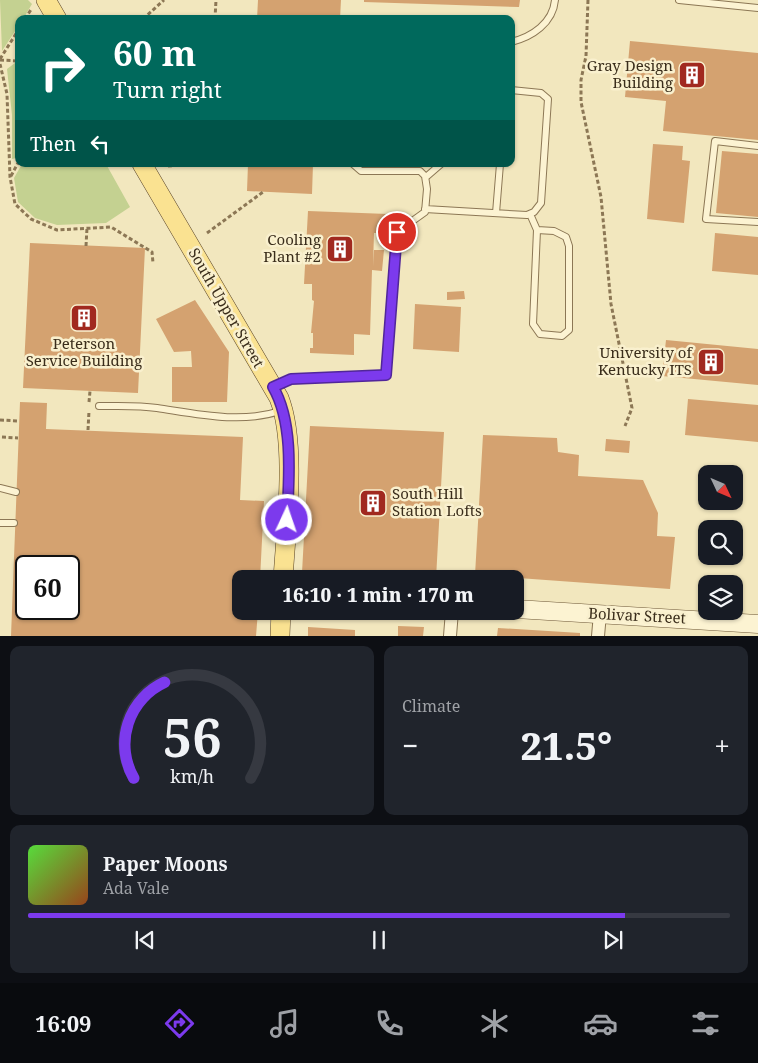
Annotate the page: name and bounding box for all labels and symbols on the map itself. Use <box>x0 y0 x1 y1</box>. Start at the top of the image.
place label: Gray Design Building <box>587 55 673 92</box>
building icon: Gray Design Building <box>677 60 707 90</box>
pin <box>376 211 418 253</box>
place label: Cooling Plant #2 <box>263 229 321 266</box>
building icon: Cooling Plant #2 <box>325 234 355 264</box>
street label: South Upper Street <box>184 244 269 371</box>
building icon: Peterson Service Building <box>69 303 99 333</box>
place label: Peterson Service Building <box>26 333 142 370</box>
place label: University of Kentucky ITS <box>598 342 693 379</box>
building icon: University of Kentucky ITS <box>696 347 726 377</box>
north arrow <box>698 465 742 510</box>
place label: South Hill Station Lofts <box>392 483 482 520</box>
building icon: South Hill Station Lofts <box>358 488 388 518</box>
position arrow <box>260 493 312 545</box>
speed limit sign: 60 <box>15 555 80 620</box>
street label: Bolivar Street <box>588 602 686 628</box>

